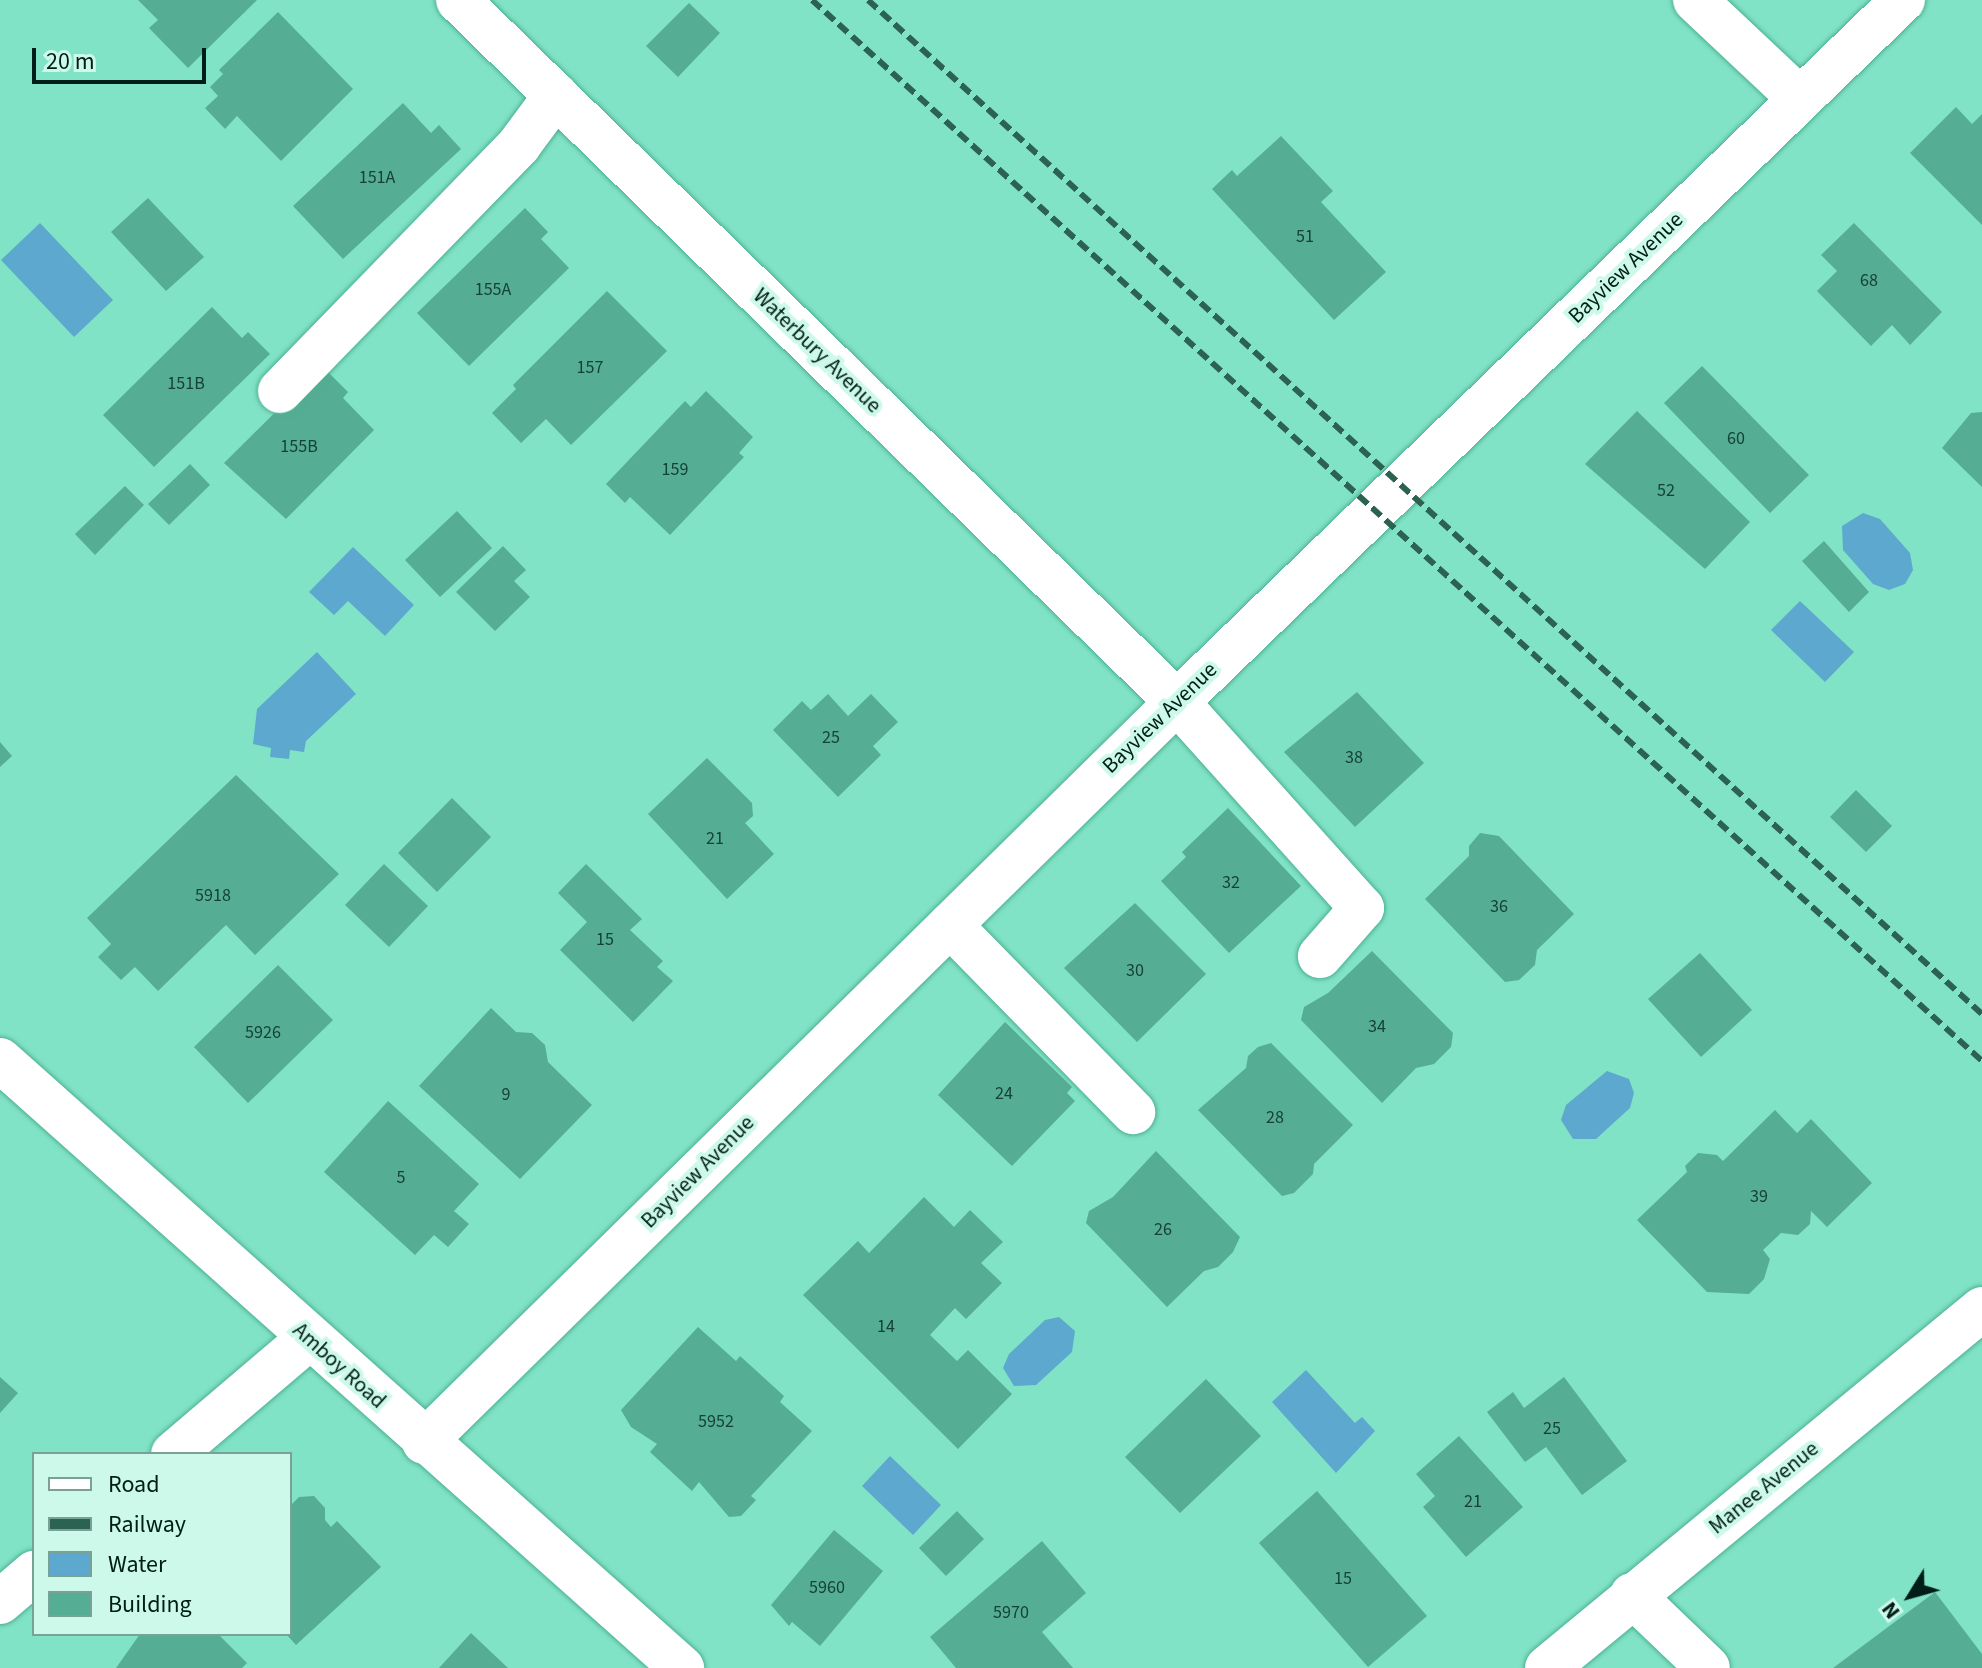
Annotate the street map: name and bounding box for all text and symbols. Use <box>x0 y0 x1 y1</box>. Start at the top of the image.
scale bar <box>36 32 210 82</box>
text: 20 m <box>46 44 95 79</box>
house number: 151A <box>359 167 395 189</box>
street label: Bayview Avenue <box>1563 207 1689 329</box>
house number: 51 <box>1296 226 1314 248</box>
house number: 68 <box>1860 270 1878 292</box>
house number: 155A <box>475 279 511 301</box>
street label: Waterbury Avenue <box>747 283 887 419</box>
house number: 157 <box>577 357 603 379</box>
house number: 151B <box>167 373 205 395</box>
house number: 60 <box>1727 428 1745 450</box>
house number: 155B <box>280 436 318 458</box>
house number: 159 <box>662 459 688 481</box>
house number: 52 <box>1657 480 1675 502</box>
street label: Bayview Avenue <box>1097 657 1223 779</box>
house number: 25 <box>822 727 840 749</box>
house number: 38 <box>1345 747 1363 769</box>
house number: 21 <box>706 828 724 850</box>
house number: 32 <box>1222 872 1240 894</box>
house number: 5918 <box>195 885 231 907</box>
house number: 36 <box>1490 896 1508 918</box>
house number: 15 <box>596 929 614 951</box>
house number: 30 <box>1126 960 1144 982</box>
house number: 34 <box>1368 1016 1386 1038</box>
house number: 5926 <box>245 1022 281 1044</box>
house number: 24 <box>995 1083 1013 1105</box>
house number: 9 <box>502 1084 510 1106</box>
house number: 28 <box>1266 1107 1284 1129</box>
street label: Bayview Avenue <box>636 1110 760 1234</box>
house number: 5 <box>397 1167 405 1189</box>
house number: 39 <box>1750 1186 1768 1208</box>
house number: 26 <box>1154 1219 1172 1241</box>
house number: 14 <box>877 1316 895 1338</box>
street label: Amboy Road <box>287 1317 391 1415</box>
house number: 5952 <box>698 1411 734 1433</box>
house number: 25 <box>1543 1418 1561 1440</box>
street label: Manee Avenue <box>1704 1436 1824 1540</box>
legend <box>32 1452 292 1636</box>
text: Road <box>108 1467 160 1502</box>
house number: 21 <box>1464 1491 1482 1513</box>
text: Railway <box>108 1507 186 1542</box>
text: Water <box>108 1547 166 1582</box>
north arrow <box>1870 1556 1950 1636</box>
house number: 15 <box>1334 1568 1352 1590</box>
house number: 5960 <box>809 1577 845 1599</box>
text: Building <box>108 1587 192 1622</box>
text: N <box>1874 1595 1908 1626</box>
house number: 5970 <box>993 1602 1029 1624</box>

